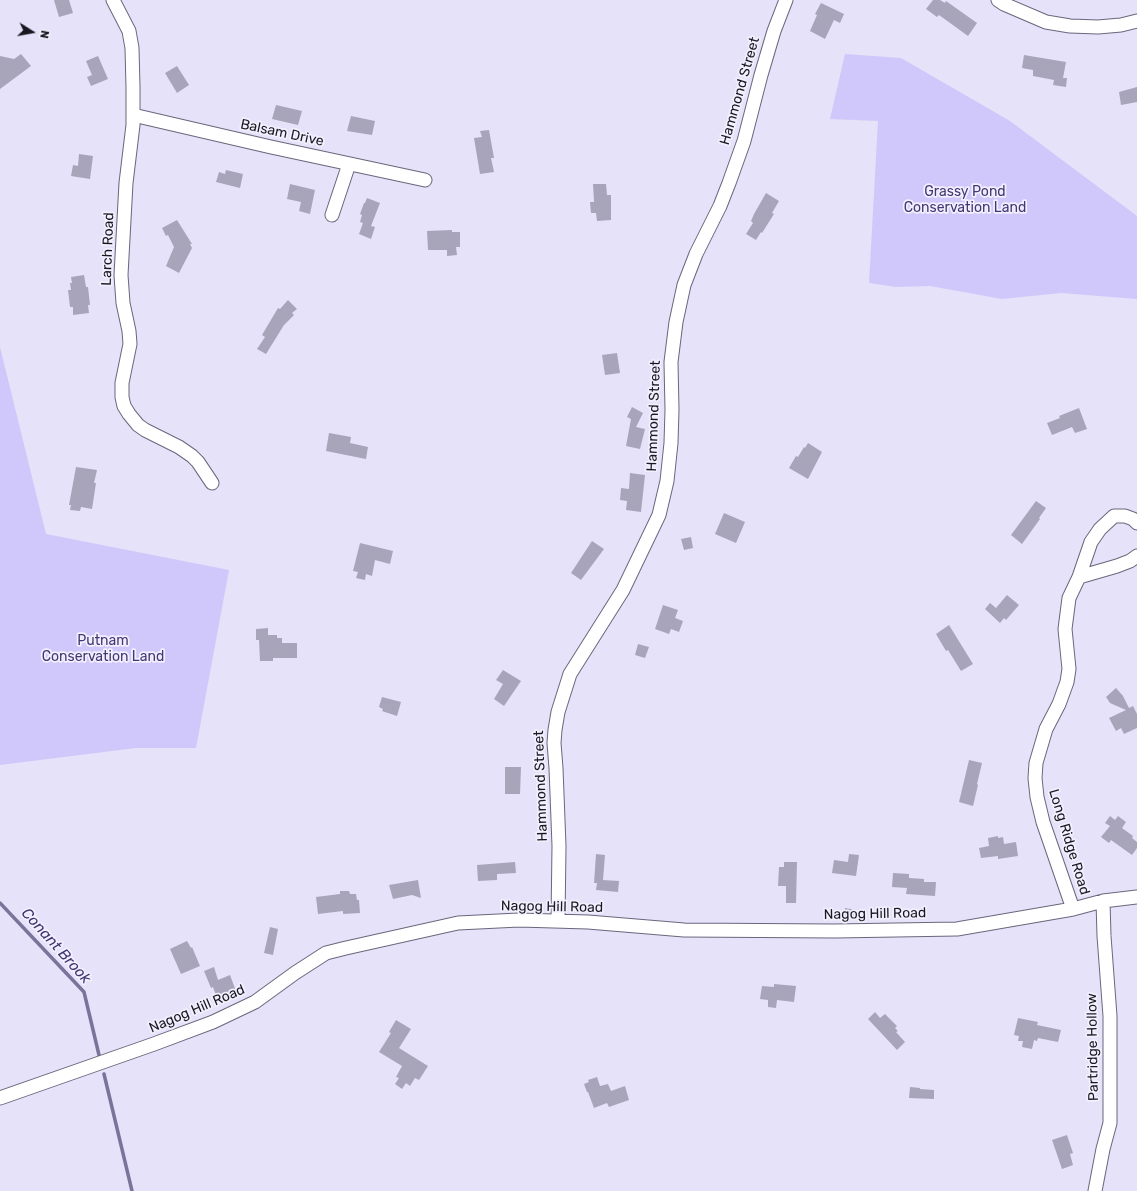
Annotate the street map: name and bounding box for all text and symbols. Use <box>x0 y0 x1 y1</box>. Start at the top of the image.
north arrow <box>12 12 52 52</box>
text: N <box>37 29 51 40</box>
street label: Hammond Street <box>717 35 763 147</box>
street label: Balsam Drive <box>239 116 325 150</box>
park label: Grassy Pond Conservation Land <box>904 184 1026 216</box>
street label: Larch Road <box>98 212 118 286</box>
street label: Hammond Street <box>644 360 664 472</box>
park label: Putnam Conservation Land <box>42 633 164 666</box>
street label: Hammond Street <box>531 730 551 842</box>
street label: Long Ridge Road <box>1045 787 1093 897</box>
street label: Nagog Hill Road <box>501 898 603 916</box>
water label: Conant Brook <box>17 904 95 988</box>
street label: Nagog Hill Road <box>824 905 926 923</box>
street label: Nagog Hill Road <box>147 981 247 1037</box>
street label: Partridge Hollow <box>1084 993 1102 1101</box>

